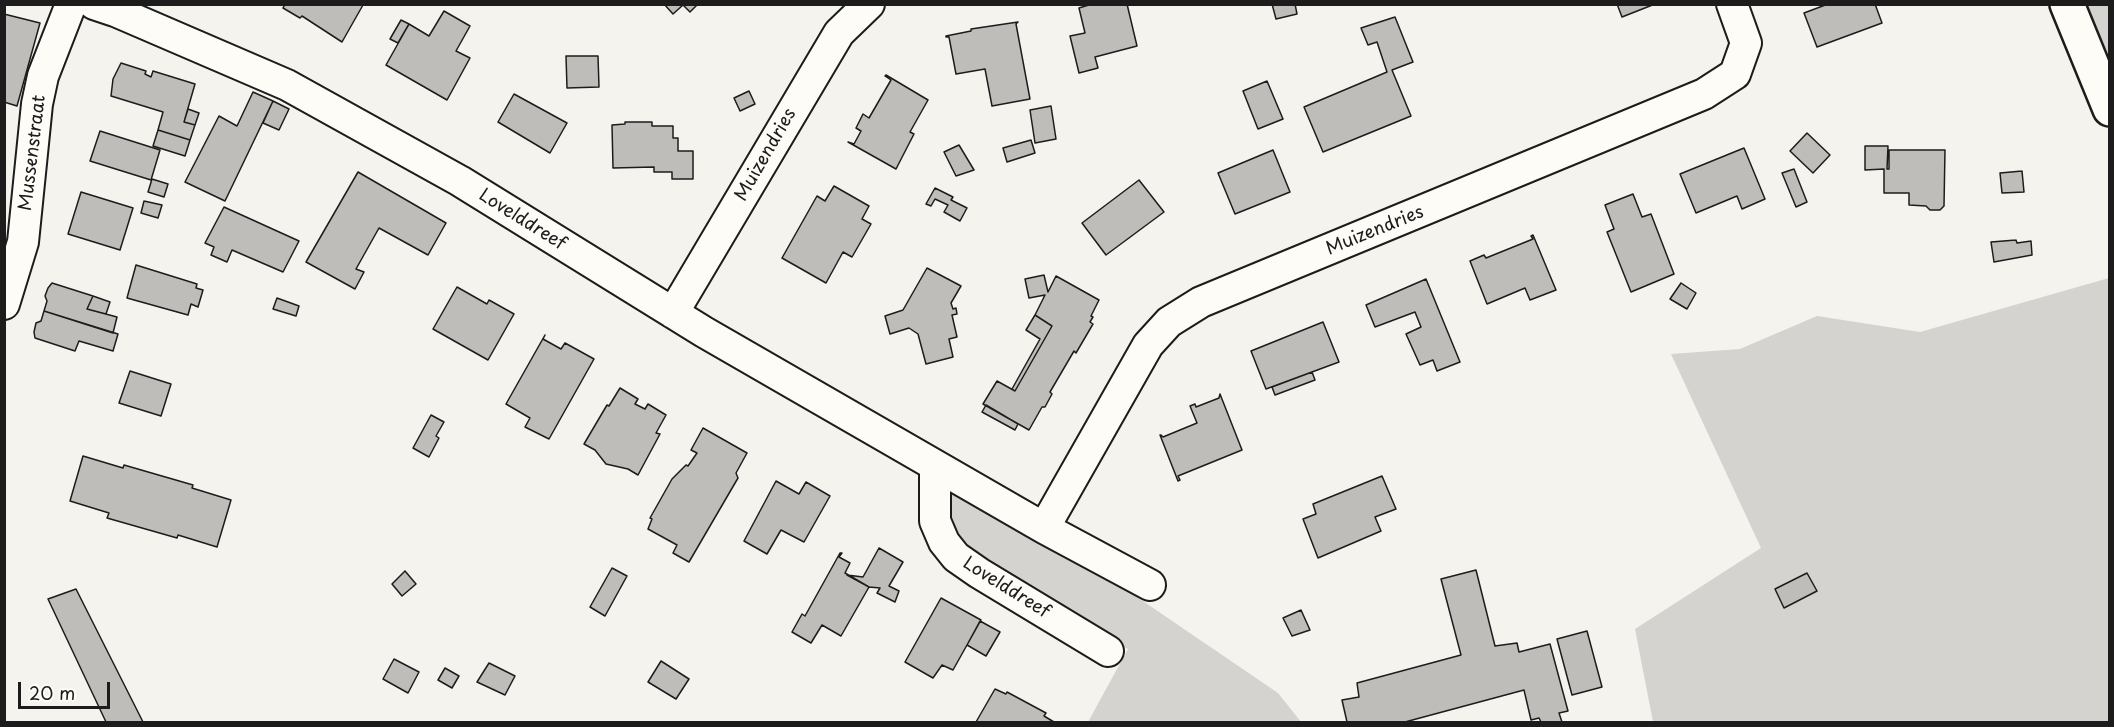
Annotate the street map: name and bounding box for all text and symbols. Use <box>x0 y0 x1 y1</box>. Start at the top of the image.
street label: Mussenstraat <box>15 94 51 212</box>
street label: Muizendries <box>731 105 801 205</box>
street label: Lovelddreef <box>475 185 569 255</box>
street label: Muizendries <box>1323 202 1427 260</box>
street label: Lovelddreef <box>959 553 1053 623</box>
scale bar <box>21 670 112 708</box>
text: 20 m <box>29 679 75 706</box>

